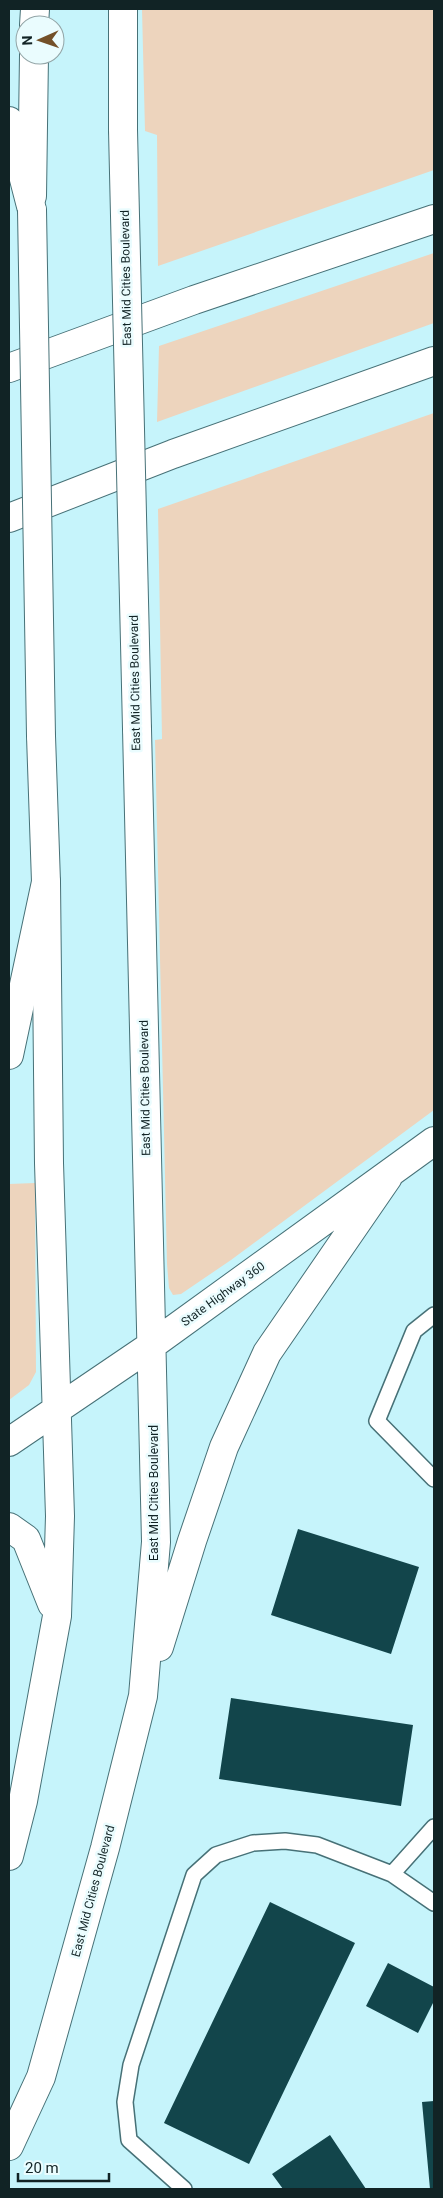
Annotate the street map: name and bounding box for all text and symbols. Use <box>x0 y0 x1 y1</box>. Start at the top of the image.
north arrow <box>15 15 65 65</box>
text: N <box>19 35 35 46</box>
street label: East Mid Cities Boulevard <box>118 210 134 346</box>
street label: East Mid Cities Boulevard <box>127 615 143 751</box>
street label: East Mid Cities Boulevard <box>137 1020 153 1156</box>
street label: State Highway 360 <box>178 1259 268 1329</box>
street label: East Mid Cities Boulevard <box>147 1425 161 1561</box>
street label: East Mid Cities Boulevard <box>69 1824 117 1958</box>
scale bar <box>18 2150 109 2182</box>
text: 20 m <box>25 2159 59 2177</box>

